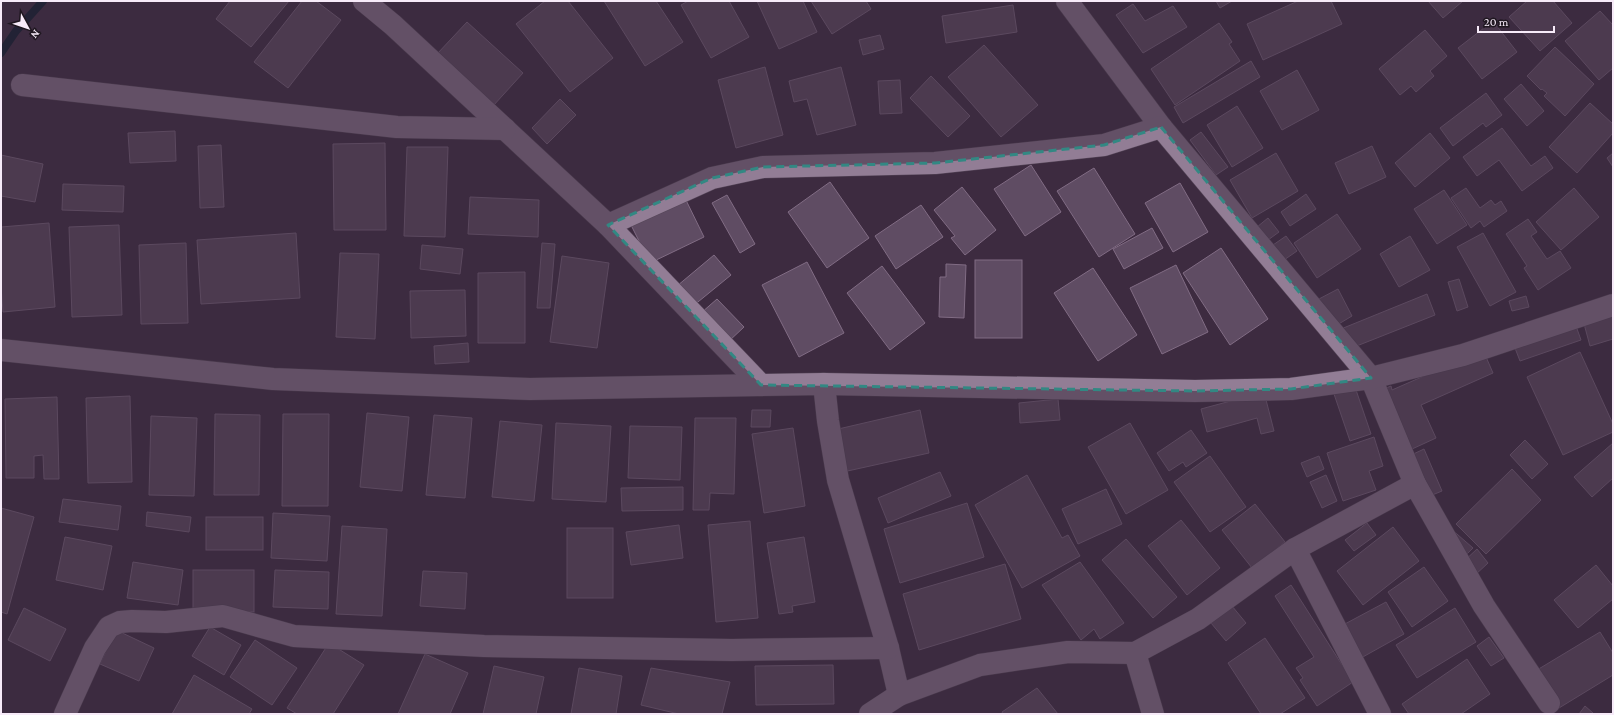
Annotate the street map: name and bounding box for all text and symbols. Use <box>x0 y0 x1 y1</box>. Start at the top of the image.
north arrow <box>8 8 48 48</box>
scale bar <box>1478 8 1554 34</box>
text: 20 m <box>1484 15 1509 29</box>
text: N <box>28 28 43 42</box>

